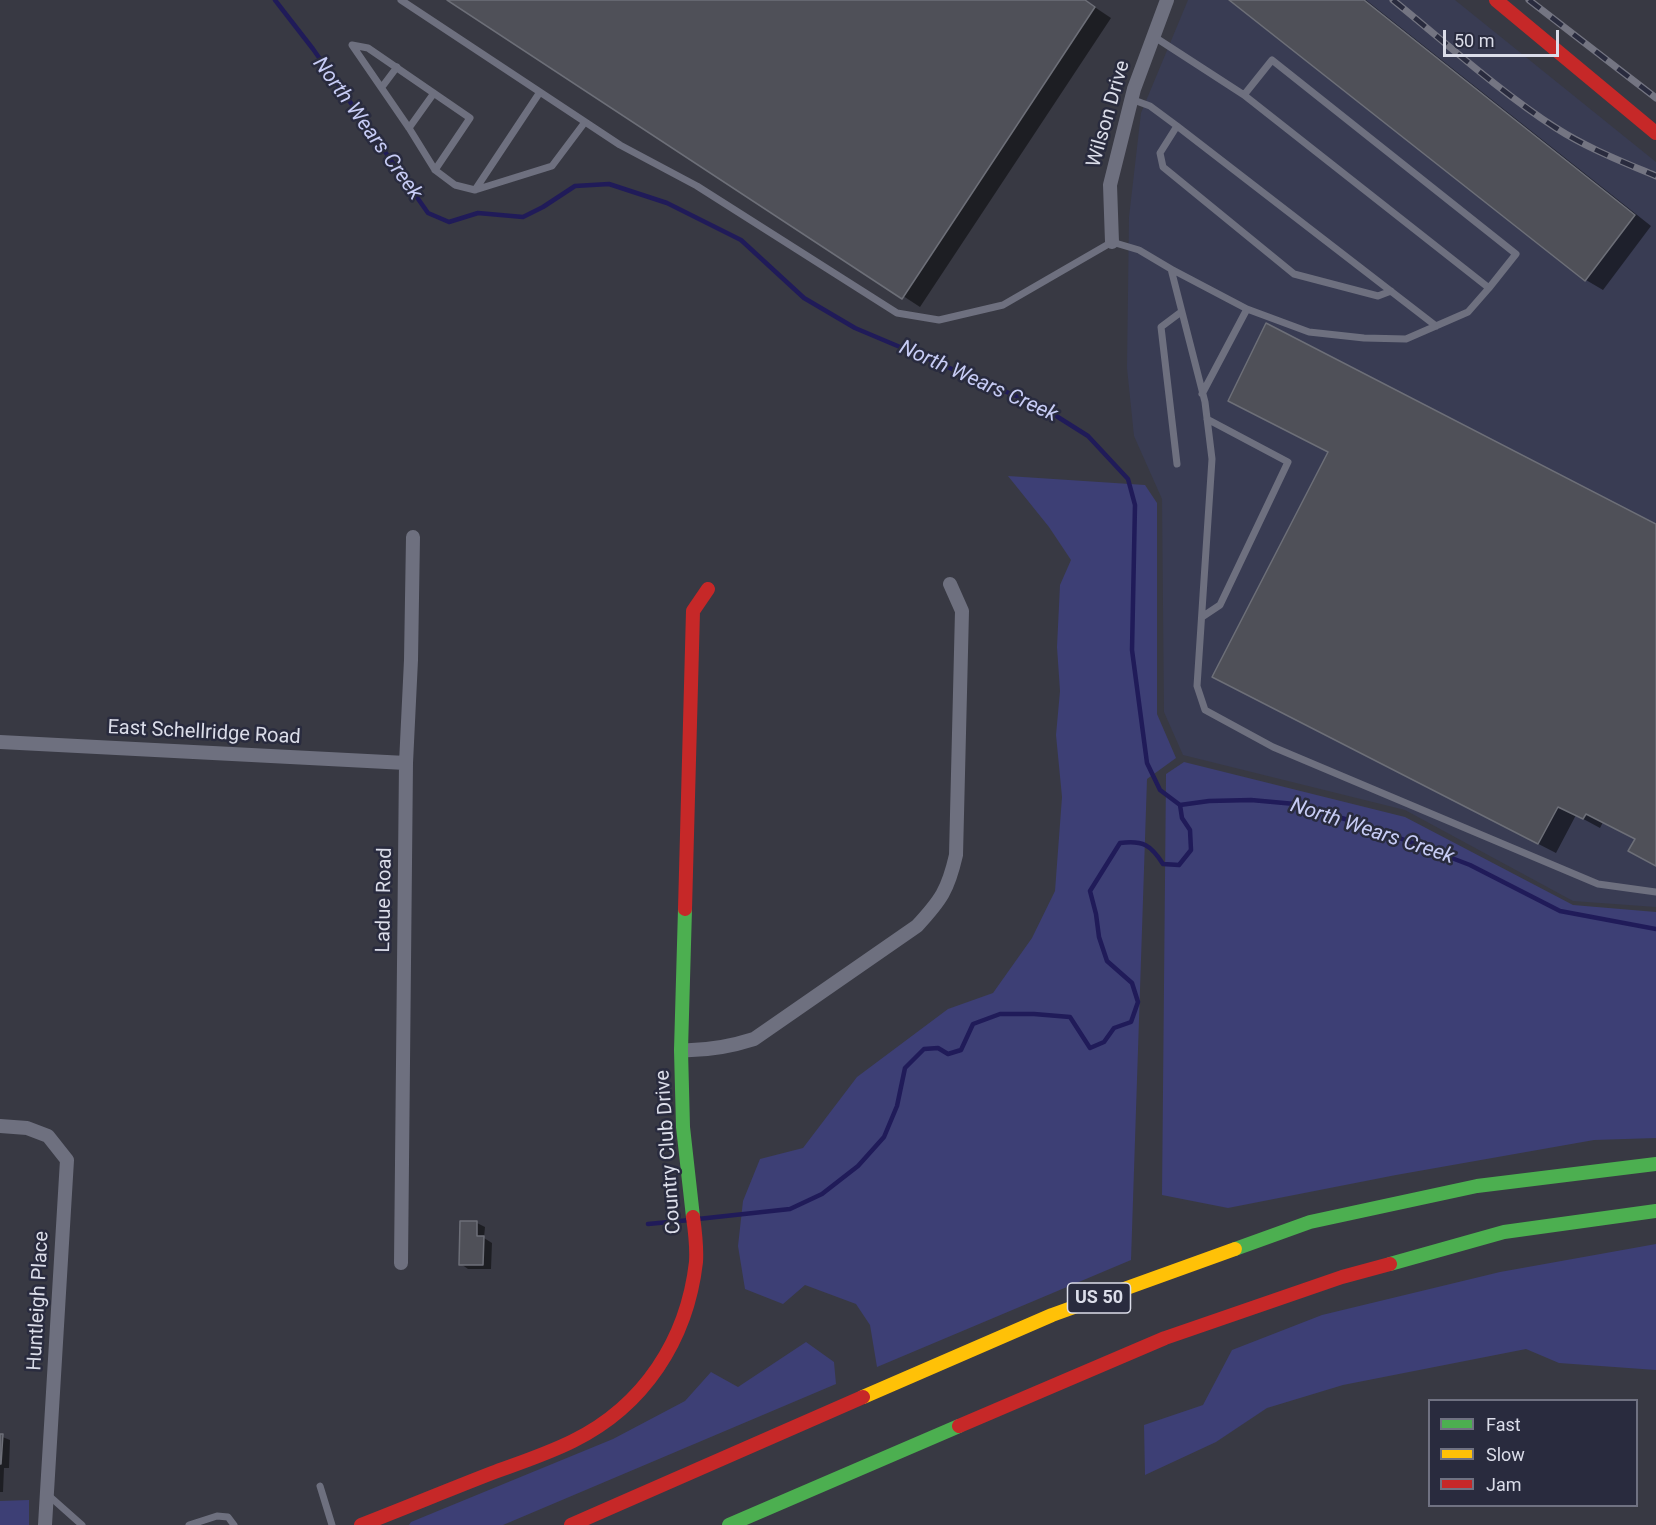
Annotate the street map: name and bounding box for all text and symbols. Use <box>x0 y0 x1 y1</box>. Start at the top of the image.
scale bar <box>1446 18 1562 56</box>
text: 50 m <box>1454 30 1494 51</box>
water label: North Wears Creek <box>307 53 427 205</box>
street label: Wilson Drive <box>1082 58 1136 170</box>
water label: North Wears Creek <box>895 336 1061 428</box>
street label: East Schellridge Road <box>107 716 301 750</box>
water label: North Wears Creek <box>1287 794 1457 870</box>
street label: Ladue Road <box>372 847 398 953</box>
street label: Country Club Drive <box>651 1069 687 1235</box>
street label: Huntleigh Place <box>23 1231 55 1371</box>
road number: US 50 <box>1068 1283 1130 1313</box>
legend <box>1428 1399 1638 1507</box>
text: Fast <box>1486 1414 1521 1435</box>
text: Slow <box>1486 1444 1525 1465</box>
text: Jam <box>1486 1474 1522 1495</box>

